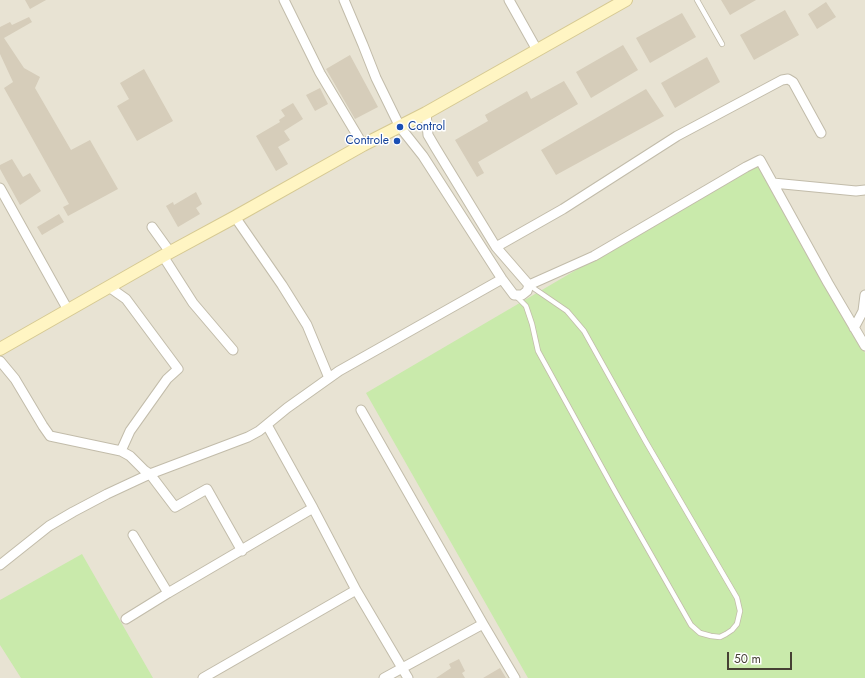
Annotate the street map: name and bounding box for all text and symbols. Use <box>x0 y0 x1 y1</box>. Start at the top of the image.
place label: Control <box>408 120 445 134</box>
marker: Control <box>395 122 405 132</box>
place label: Controle <box>346 134 389 148</box>
marker: Controle <box>392 136 402 146</box>
scale bar <box>729 644 794 670</box>
text: 50 m <box>734 650 761 668</box>

